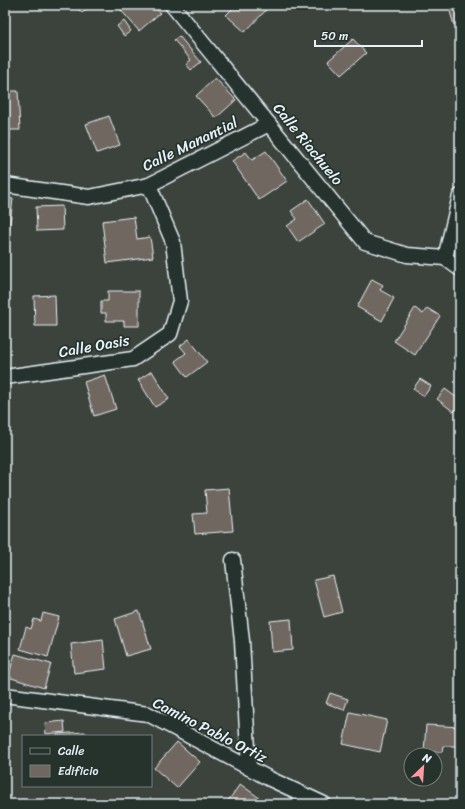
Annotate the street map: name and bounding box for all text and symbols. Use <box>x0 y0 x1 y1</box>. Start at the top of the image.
scale bar <box>315 22 422 48</box>
text: 50 m <box>321 25 348 47</box>
street label: Calle Riachuelo <box>266 97 350 191</box>
street label: Calle Manantial <box>138 109 243 178</box>
street label: Calle Oasis <box>57 327 132 365</box>
street label: Camino Pablo Ortiz <box>148 690 273 770</box>
legend <box>22 735 152 787</box>
text: Calle <box>58 740 85 762</box>
north arrow <box>403 747 443 787</box>
text: N <box>419 748 435 769</box>
text: Edificio <box>58 760 98 782</box>

